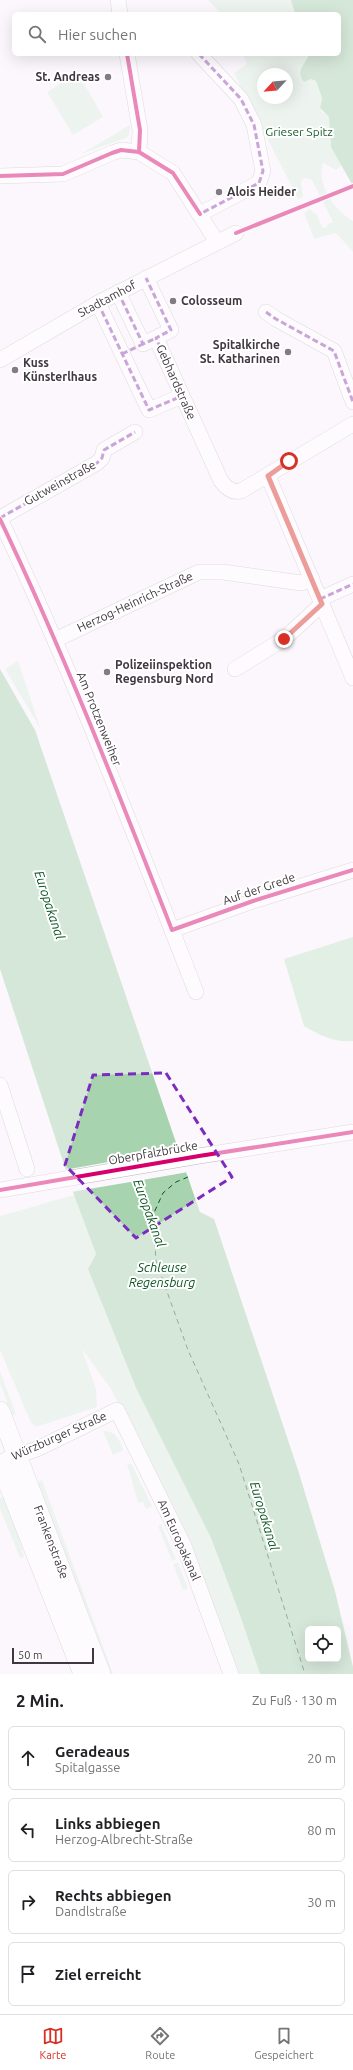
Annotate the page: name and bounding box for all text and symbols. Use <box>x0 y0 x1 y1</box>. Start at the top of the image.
search box <box>12 12 341 56</box>
icon: search <box>26 23 48 45</box>
text: Hier suchen <box>58 26 137 43</box>
north arrow <box>257 68 293 104</box>
place label: St. Andreas <box>35 70 100 83</box>
marker: St. Andreas <box>103 72 113 82</box>
park label: Grieser Spitz <box>265 125 333 138</box>
place label: Alois Heider <box>227 185 296 198</box>
marker: Alois Heider <box>214 187 224 197</box>
street label: Stadtamhof <box>76 278 138 319</box>
place label: Colosseum <box>181 294 242 307</box>
marker: Colosseum <box>168 296 178 306</box>
place label: Spitalkirche St. Katharinen <box>200 338 280 365</box>
street label: Gebhardstraße <box>154 342 199 421</box>
marker: Spitalkirche St. Katharinen <box>283 347 293 357</box>
place label: Kuss Künsterlhaus <box>23 356 97 383</box>
marker: Kuss Künsterlhaus <box>10 365 20 375</box>
route start <box>280 452 298 470</box>
street label: Gutweinstraße <box>22 458 98 508</box>
street label: Herzog-Heinrich-Straße <box>75 569 195 634</box>
route end <box>275 630 293 648</box>
place label: Polizeiinspektion Regensburg Nord <box>115 658 213 685</box>
marker: Polizeiinspektion Regensburg Nord <box>102 667 112 677</box>
street label: Am Protzenweiher <box>75 670 124 768</box>
water label: Europakanal <box>32 869 68 941</box>
street label: Auf der Grede <box>221 870 297 907</box>
street label: Oberpfalzbrücke <box>107 1138 199 1167</box>
water label: Europakanal <box>131 1177 169 1249</box>
water label: Schleuse Regensburg <box>129 1260 195 1289</box>
street label: Würzburger Straße <box>9 1409 108 1462</box>
water label: Europakanal <box>248 1480 282 1552</box>
street label: Am Europakanal <box>156 1497 203 1582</box>
street label: Frankenstraße <box>32 1503 71 1580</box>
map controls <box>305 1626 341 1662</box>
button: locate <box>305 1626 341 1662</box>
scale bar <box>12 1646 94 1665</box>
text: 50 m <box>18 1649 42 1661</box>
text: 2 Min. <box>16 1691 64 1710</box>
text: Zu Fuß · 130 m <box>252 1693 337 1707</box>
text: Geradeaus <box>55 1743 130 1760</box>
icon: ahead <box>17 1747 39 1769</box>
text: 20 m <box>307 1751 336 1765</box>
text: Spitalgasse <box>55 1760 120 1774</box>
text: Links abbiegen <box>55 1815 160 1832</box>
icon: left <box>17 1819 39 1841</box>
text: 80 m <box>307 1823 336 1837</box>
text: Herzog-Albrecht-Straße <box>55 1832 193 1846</box>
text: Rechts abbiegen <box>55 1887 172 1904</box>
icon: right <box>17 1891 39 1913</box>
text: 30 m <box>307 1895 336 1909</box>
text: Dandlstraße <box>55 1904 127 1918</box>
icon: arrive <box>17 1963 39 1985</box>
text: Ziel erreicht <box>55 1966 141 1983</box>
tab: Karte <box>39 2025 66 2061</box>
tab: Route <box>145 2025 175 2061</box>
tab: Gespeichert <box>254 2025 314 2061</box>

